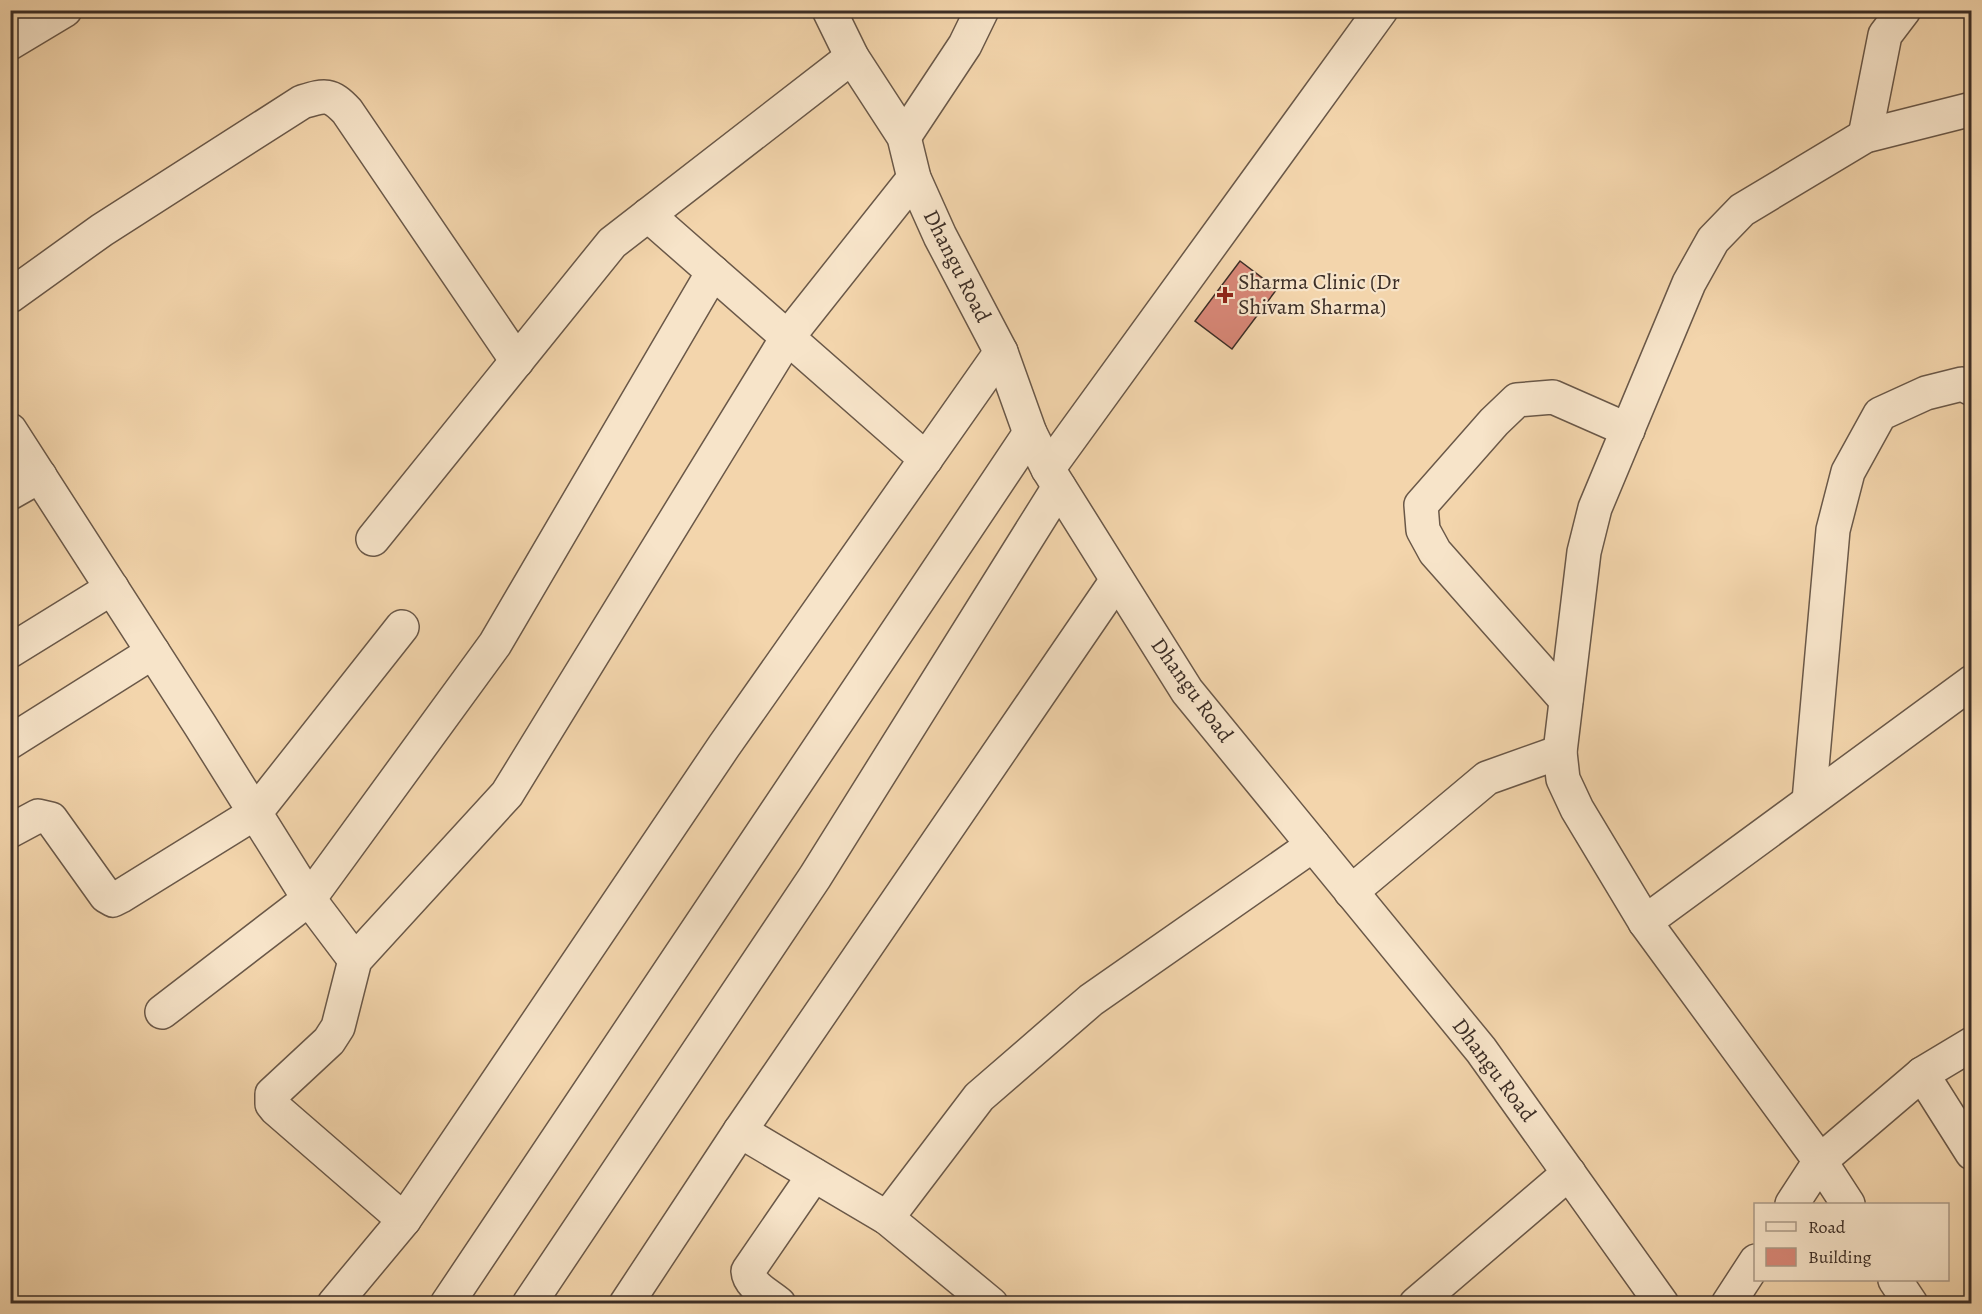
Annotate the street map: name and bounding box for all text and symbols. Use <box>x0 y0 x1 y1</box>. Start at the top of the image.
street label: Dhangu Road <box>916 205 998 328</box>
place label: Sharma Clinic (Dr Shivam Sharma) <box>1238 267 1400 322</box>
marker: Sharma Clinic (Dr Shivam Sharma) <box>1216 286 1234 304</box>
street label: Dhangu Road <box>1144 632 1240 749</box>
street label: Dhangu Road <box>1445 1012 1543 1128</box>
legend <box>1754 1203 1949 1281</box>
text: Road <box>1808 1215 1846 1239</box>
text: Building <box>1808 1245 1872 1269</box>

